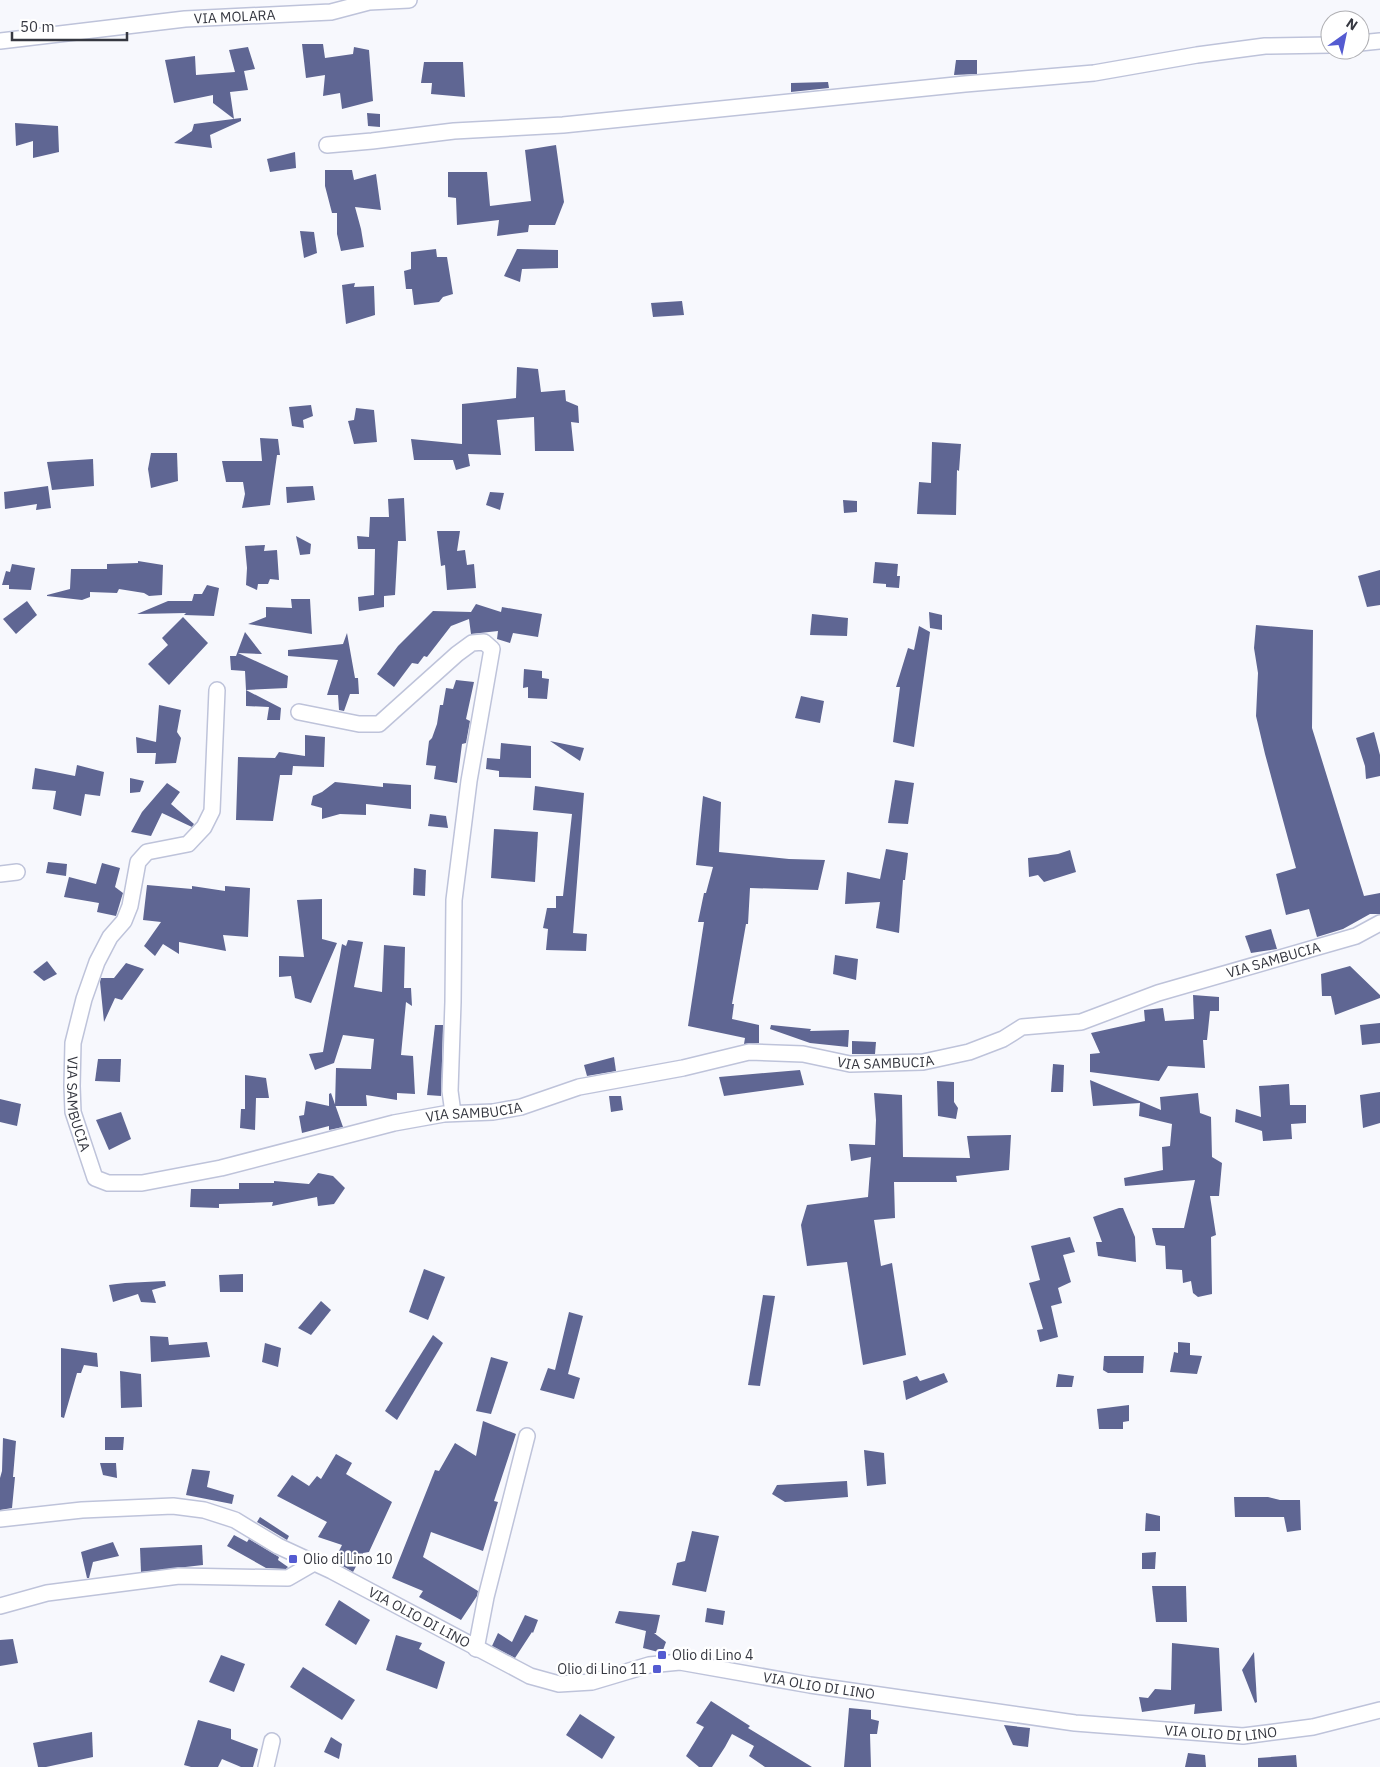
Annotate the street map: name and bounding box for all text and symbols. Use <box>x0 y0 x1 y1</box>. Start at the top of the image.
street label: VIA MOLARA <box>193 6 276 28</box>
scale bar <box>12 10 128 42</box>
north arrow <box>1320 10 1370 60</box>
text: N <box>1343 14 1361 34</box>
text: 50 m <box>20 17 55 36</box>
street label: VIA SAMBUCIA <box>1224 938 1322 982</box>
street label: VIA SAMBUCIA <box>835 1051 936 1073</box>
street label: VIA SAMBUCIA <box>63 1056 94 1154</box>
street label: VIA SAMBUCIA <box>424 1098 524 1126</box>
place label: Olio di Lino 10 <box>303 1550 393 1568</box>
marker: Olio di Lino 10 <box>287 1553 299 1565</box>
street label: VIA OLIO DI LINO <box>365 1583 474 1652</box>
place label: Olio di Lino 4 <box>672 1646 753 1664</box>
marker: Olio di Lino 4 <box>656 1649 668 1661</box>
place label: Olio di Lino 11 <box>557 1660 647 1678</box>
marker: Olio di Lino 11 <box>651 1663 663 1675</box>
street label: VIA OLIO DI LINO <box>762 1668 876 1703</box>
street label: VIA OLIO DI LINO <box>1164 1721 1278 1745</box>

